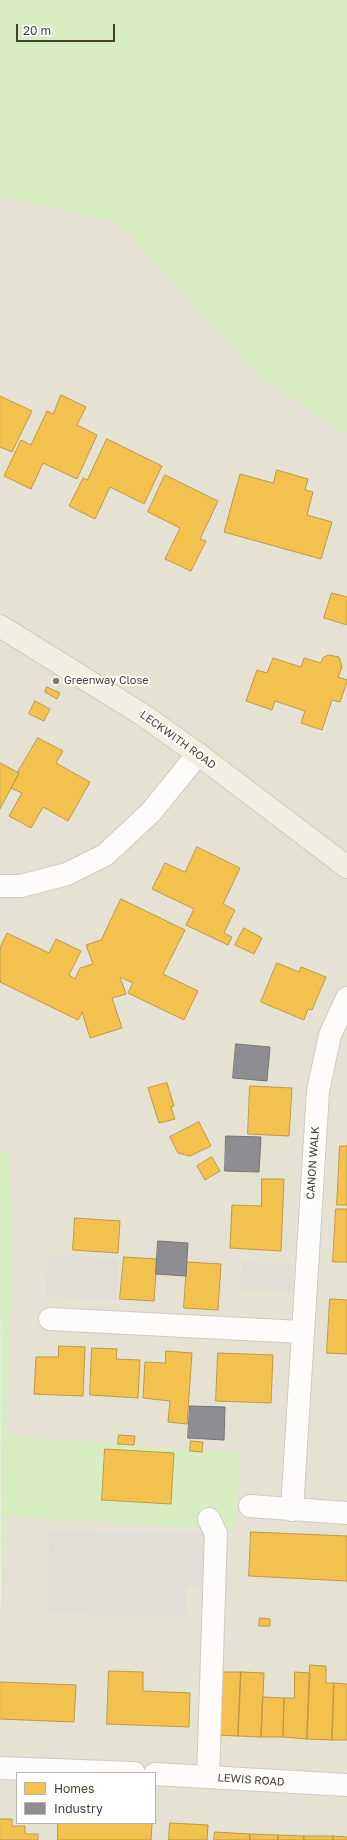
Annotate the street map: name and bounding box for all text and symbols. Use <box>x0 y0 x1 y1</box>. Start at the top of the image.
scale bar <box>18 16 117 42</box>
text: 20 m <box>23 23 51 38</box>
place label: Greenway Close <box>64 674 149 688</box>
marker: Greenway Close <box>51 676 61 686</box>
street label: LECKWITH ROAD <box>138 708 218 772</box>
street label: CANON WALK <box>304 1126 322 1200</box>
street label: LEWIS ROAD <box>217 1771 285 1789</box>
legend <box>16 1772 156 1824</box>
text: Homes <box>54 1781 94 1796</box>
text: Industry <box>54 1801 103 1816</box>

